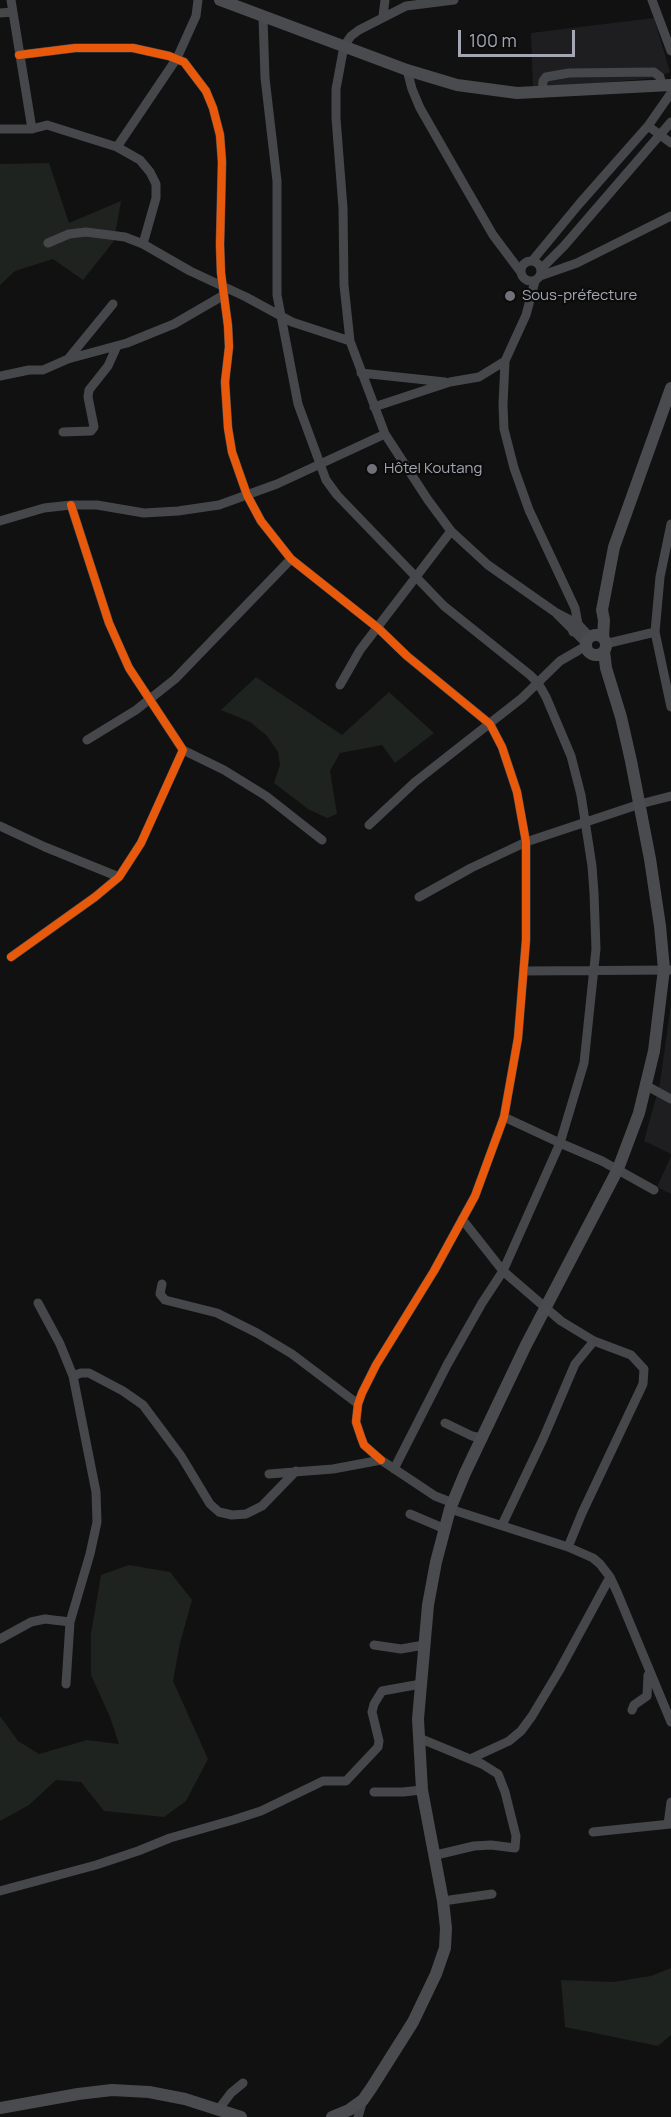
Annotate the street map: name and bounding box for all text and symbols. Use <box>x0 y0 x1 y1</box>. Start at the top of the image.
scale bar <box>461 18 578 56</box>
text: 100 m <box>469 28 517 52</box>
place label: Sous-préfecture <box>522 287 637 305</box>
marker: Sous-préfecture <box>503 289 517 303</box>
place label: Hôtel Koutang <box>384 460 482 478</box>
marker: Hôtel Koutang <box>365 462 379 476</box>

